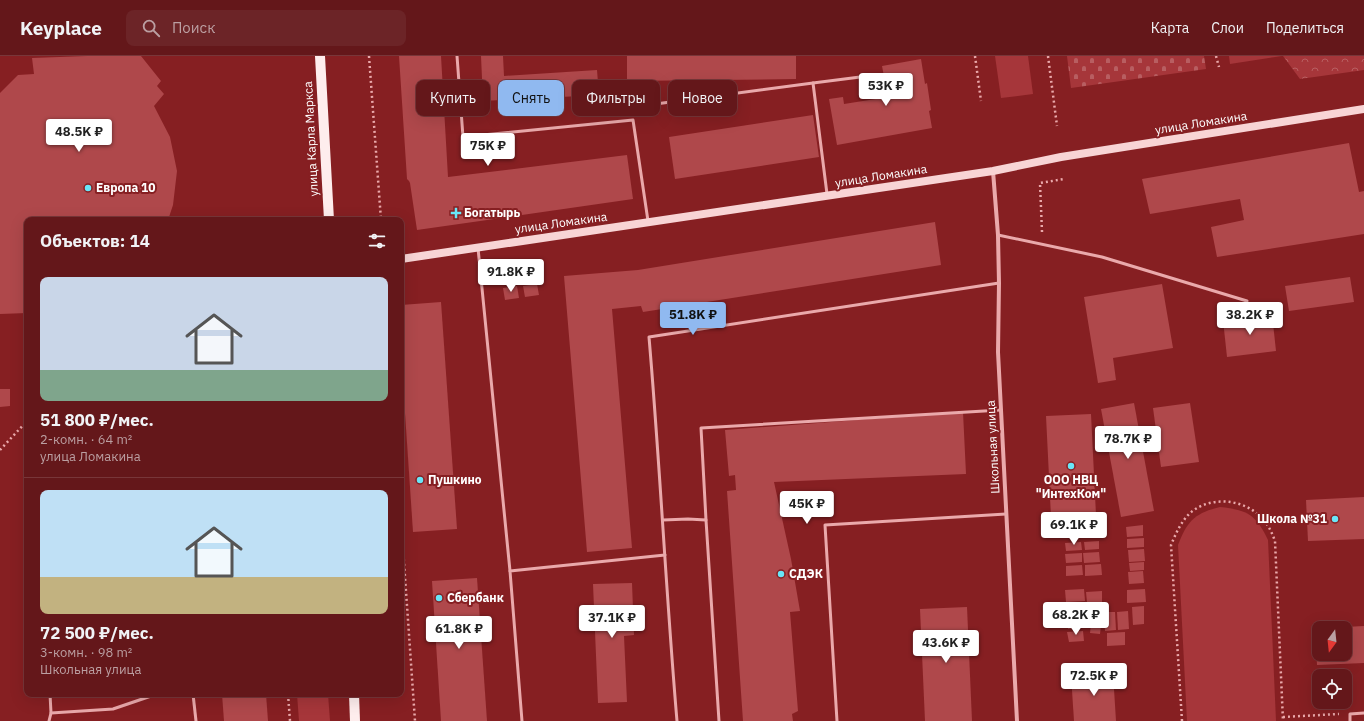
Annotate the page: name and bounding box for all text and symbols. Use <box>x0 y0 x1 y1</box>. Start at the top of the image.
search box <box>126 10 406 46</box>
text: Keyplace <box>20 16 102 40</box>
icon: search <box>140 17 162 39</box>
text: Поиск <box>172 18 215 37</box>
text: Карта <box>1151 19 1189 37</box>
text: Слои <box>1211 19 1244 37</box>
text: Поделиться <box>1266 19 1344 37</box>
pin: 53K ₽ <box>858 73 914 107</box>
text: 53K ₽ <box>868 77 904 94</box>
street label: улица Карла Маркса <box>300 80 321 197</box>
chip: Купить <box>416 80 490 116</box>
chip: Снять <box>498 80 564 116</box>
chip: Фильтры <box>572 80 660 116</box>
chip: Новое <box>668 80 737 116</box>
street label: улица Ломакина <box>1154 108 1249 137</box>
pin: 48.5K ₽ <box>42 119 116 153</box>
text: 48.5K ₽ <box>55 123 103 140</box>
pin: 75K ₽ <box>460 133 516 167</box>
text: 75K ₽ <box>470 137 506 154</box>
street label: улица Ломакина <box>834 161 929 190</box>
place label: Европа 10 <box>96 180 156 195</box>
marker: Европа 10 <box>83 183 93 193</box>
place label: Богатырь <box>464 205 520 220</box>
marker: Богатырь <box>451 208 461 218</box>
street label: улица Ломакина <box>514 209 609 236</box>
text: Объектов: 14 <box>40 230 150 252</box>
icon: filters <box>366 230 388 252</box>
pin: 91.8K ₽ <box>474 259 548 293</box>
text: 91.8K ₽ <box>487 263 535 280</box>
pin: 51.8K ₽ <box>656 302 730 336</box>
pin: 38.2K ₽ <box>1213 302 1287 336</box>
icon: home <box>178 303 250 375</box>
text: 51.8K ₽ <box>669 306 717 323</box>
text: 38.2K ₽ <box>1226 306 1274 323</box>
street label: Школьная улица <box>983 399 1002 494</box>
text: 51 800 ₽/мес. <box>40 409 154 431</box>
pin: 78.7K ₽ <box>1091 426 1165 460</box>
text: 78.7K ₽ <box>1104 430 1152 447</box>
text: 2-комн. · 64 m² <box>40 431 132 448</box>
text: улица Ломакина <box>40 448 141 465</box>
marker: ООО НВЦ "ИнтехКом" <box>1066 461 1076 471</box>
place label: Пушкино <box>428 472 482 487</box>
place label: ООО НВЦ "ИнтехКом" <box>1036 472 1106 501</box>
marker: Пушкино <box>415 475 425 485</box>
pin: 45K ₽ <box>779 491 835 525</box>
text: 45K ₽ <box>789 495 825 512</box>
place label: Школа №31 <box>1257 511 1327 526</box>
pin: 69.1K ₽ <box>1037 512 1111 546</box>
marker: Школа №31 <box>1330 514 1340 524</box>
icon: home <box>178 516 250 588</box>
text: 69.1K ₽ <box>1050 516 1098 533</box>
place label: СДЭК <box>789 566 823 581</box>
marker: СДЭК <box>776 569 786 579</box>
place label: Сбербанк <box>447 590 504 605</box>
marker: Сбербанк <box>434 593 444 603</box>
pin: 68.2K ₽ <box>1039 602 1113 636</box>
pin: 37.1K ₽ <box>575 605 649 639</box>
text: 68.2K ₽ <box>1052 606 1100 623</box>
text: 37.1K ₽ <box>588 609 636 626</box>
pin: 61.8K ₽ <box>422 616 496 650</box>
text: 61.8K ₽ <box>435 620 483 637</box>
north arrow <box>1312 621 1352 661</box>
map controls <box>1312 621 1352 709</box>
text: 72 500 ₽/мес. <box>40 622 154 644</box>
pin: 43.6K ₽ <box>909 630 983 664</box>
text: 43.6K ₽ <box>922 634 970 651</box>
text: 3-комн. · 98 m² <box>40 644 132 661</box>
text: Школьная улица <box>40 661 141 678</box>
pin: 72.5K ₽ <box>1057 663 1131 697</box>
text: 72.5K ₽ <box>1070 667 1118 684</box>
button: locate <box>1312 669 1352 709</box>

